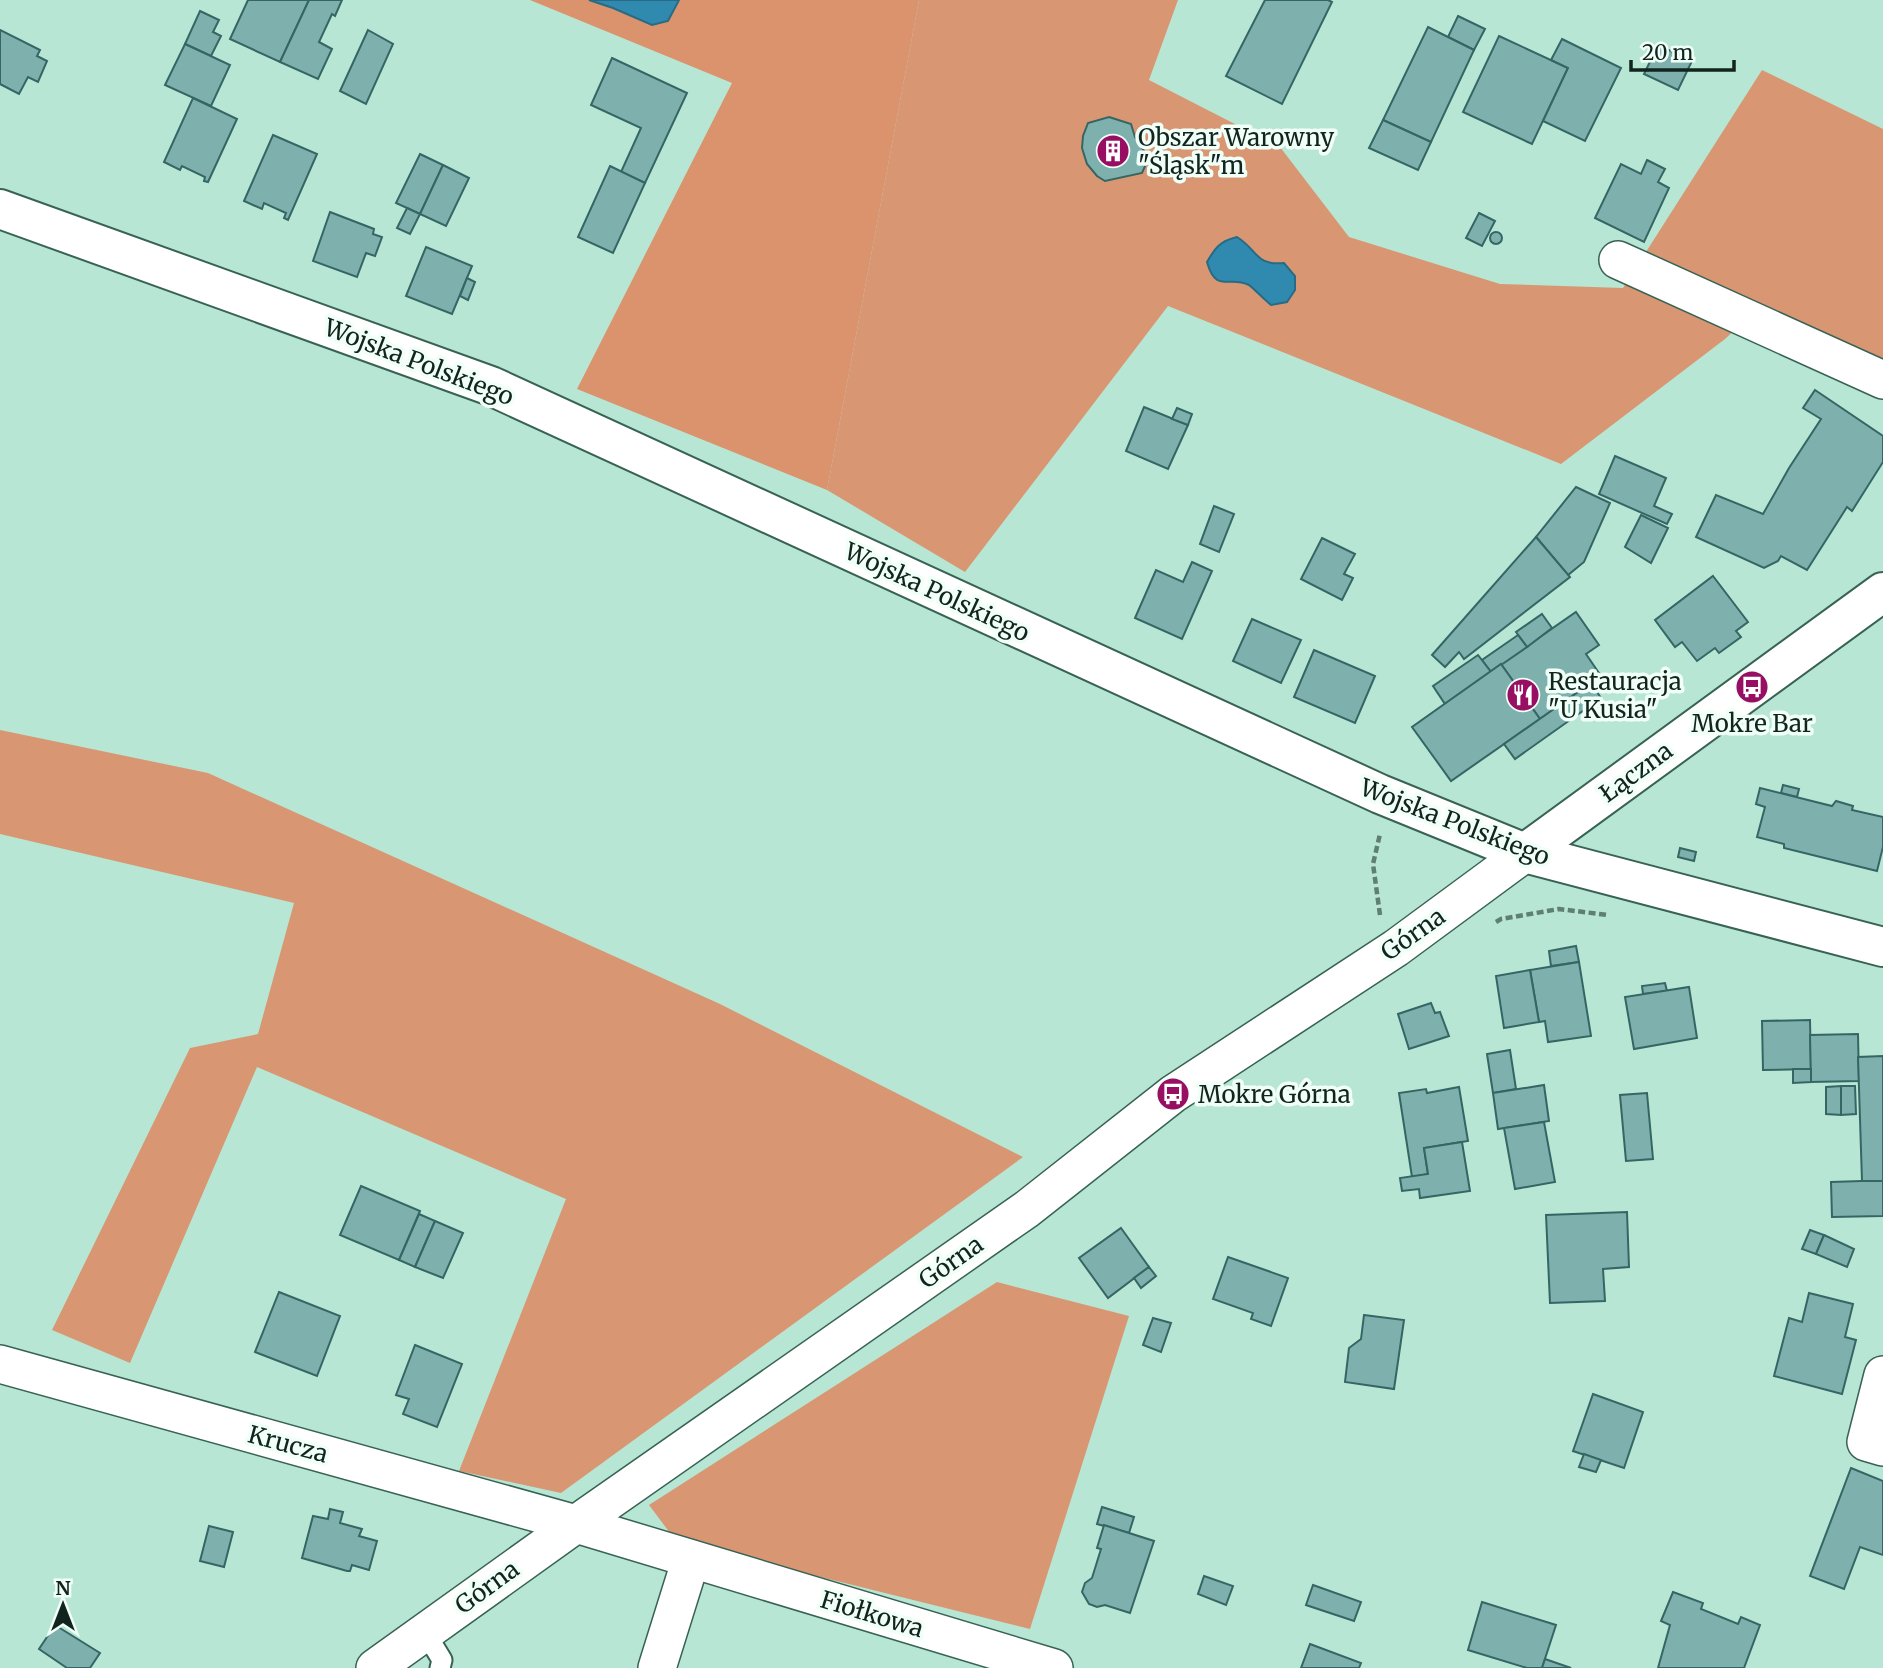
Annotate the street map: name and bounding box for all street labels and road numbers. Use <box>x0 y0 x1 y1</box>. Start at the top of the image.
street label: Wojska Polskiego <box>319 311 518 412</box>
street label: Wojska Polskiego <box>839 535 1034 648</box>
street label: Łączna <box>1593 735 1679 809</box>
street label: Wojska Polskiego <box>1355 771 1554 872</box>
street label: Górna <box>1375 901 1451 967</box>
street label: Górna <box>913 1229 989 1295</box>
street label: Krucza <box>245 1418 332 1470</box>
street label: Górna <box>449 1553 525 1621</box>
street label: Fiołkowa <box>817 1584 927 1644</box>

